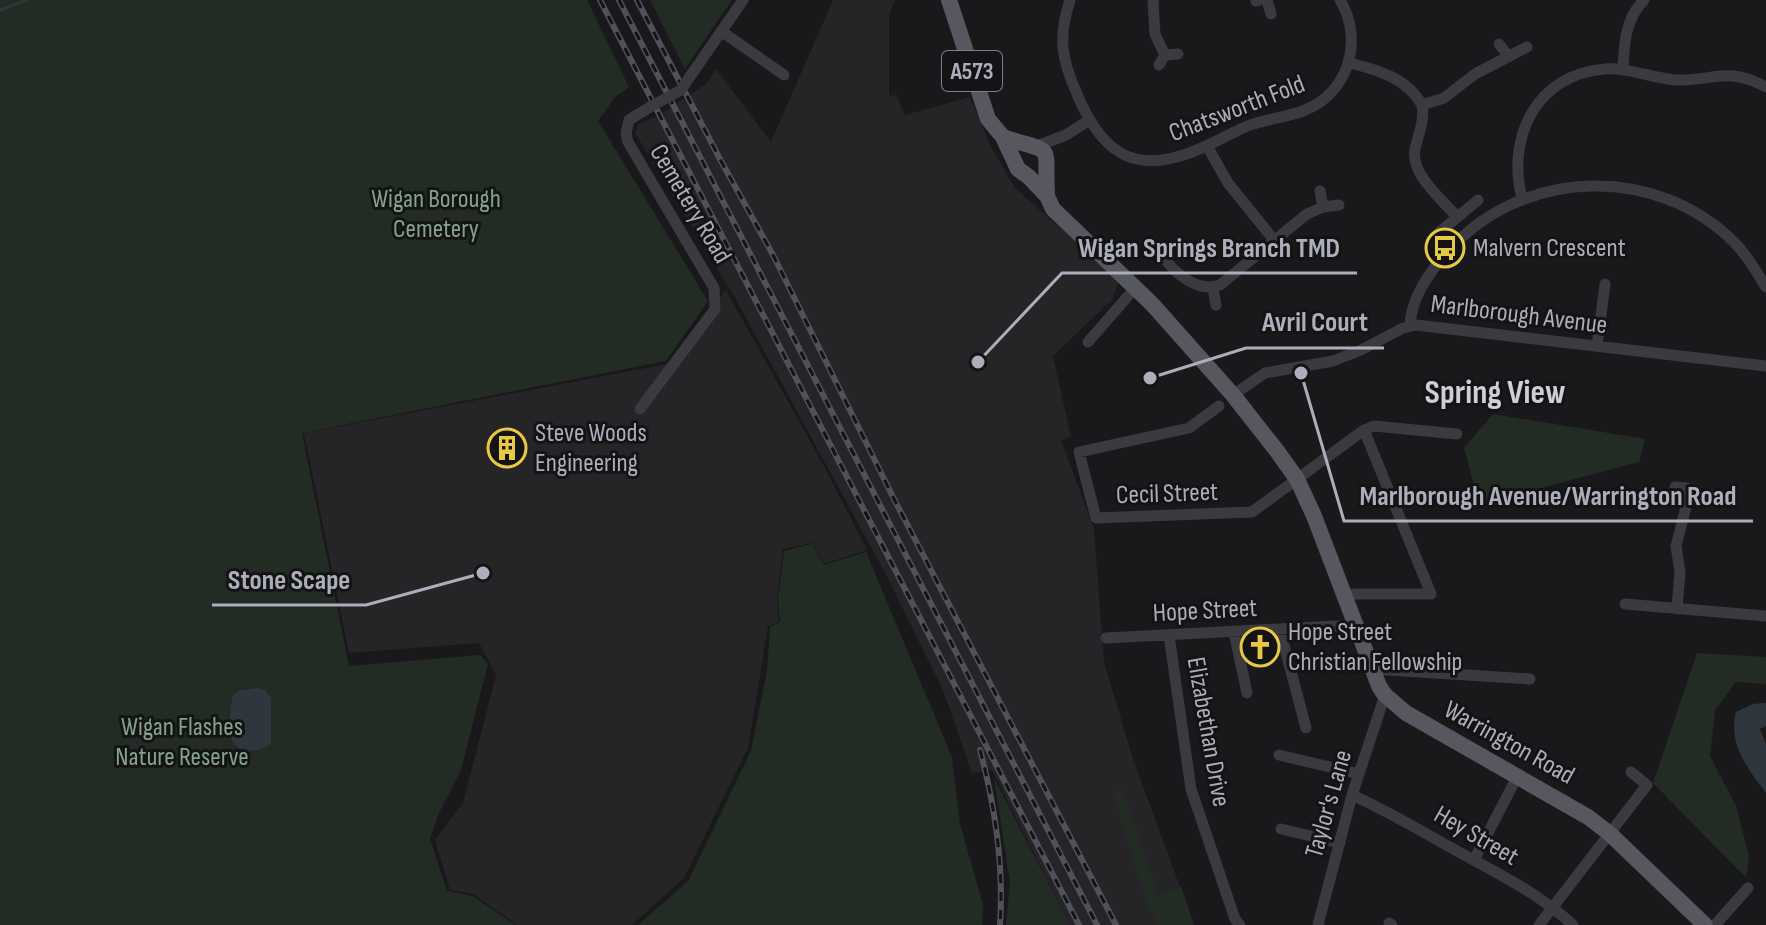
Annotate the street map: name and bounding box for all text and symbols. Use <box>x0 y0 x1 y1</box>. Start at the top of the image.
road number: A573 <box>942 51 1002 91</box>
street label: Chatsworth Fold <box>1165 69 1309 149</box>
street label: Cemetery Road <box>642 139 738 269</box>
park label: Wigan Borough Cemetery <box>371 184 501 245</box>
callout: Wigan Springs Branch TMD <box>1062 221 1357 273</box>
bus stop icon: Malvern Crescent <box>1424 227 1466 269</box>
text: Wigan Springs Branch TMD <box>1078 232 1340 265</box>
place label: Malvern Crescent <box>1473 233 1626 264</box>
street label: Marlborough Avenue <box>1429 289 1609 341</box>
callout: Avril Court <box>1246 296 1384 348</box>
text: Avril Court <box>1261 306 1368 339</box>
district label: Spring View <box>1425 372 1565 413</box>
place label: Steve Woods Engineering <box>535 418 647 479</box>
building icon: Steve Woods Engineering <box>486 427 528 469</box>
callout: Marlborough Avenue/Warrington Road <box>1344 469 1753 521</box>
street label: Cecil Street <box>1116 477 1219 511</box>
text: Marlborough Avenue/Warrington Road <box>1360 480 1736 513</box>
callout: Stone Scape <box>212 553 366 605</box>
text: Stone Scape <box>228 564 350 597</box>
street label: Hope Street <box>1152 593 1258 629</box>
place label: Hope Street Christian Fellowship <box>1288 617 1462 678</box>
church icon: Hope Street Christian Fellowship <box>1239 626 1281 668</box>
street label: Elizabethan Drive <box>1180 655 1236 809</box>
street label: Warrington Road <box>1438 694 1580 792</box>
park label: Wigan Flashes Nature Reserve <box>115 712 249 773</box>
street label: Taylor's Lane <box>1299 747 1359 861</box>
street label: Hey Street <box>1428 799 1524 873</box>

